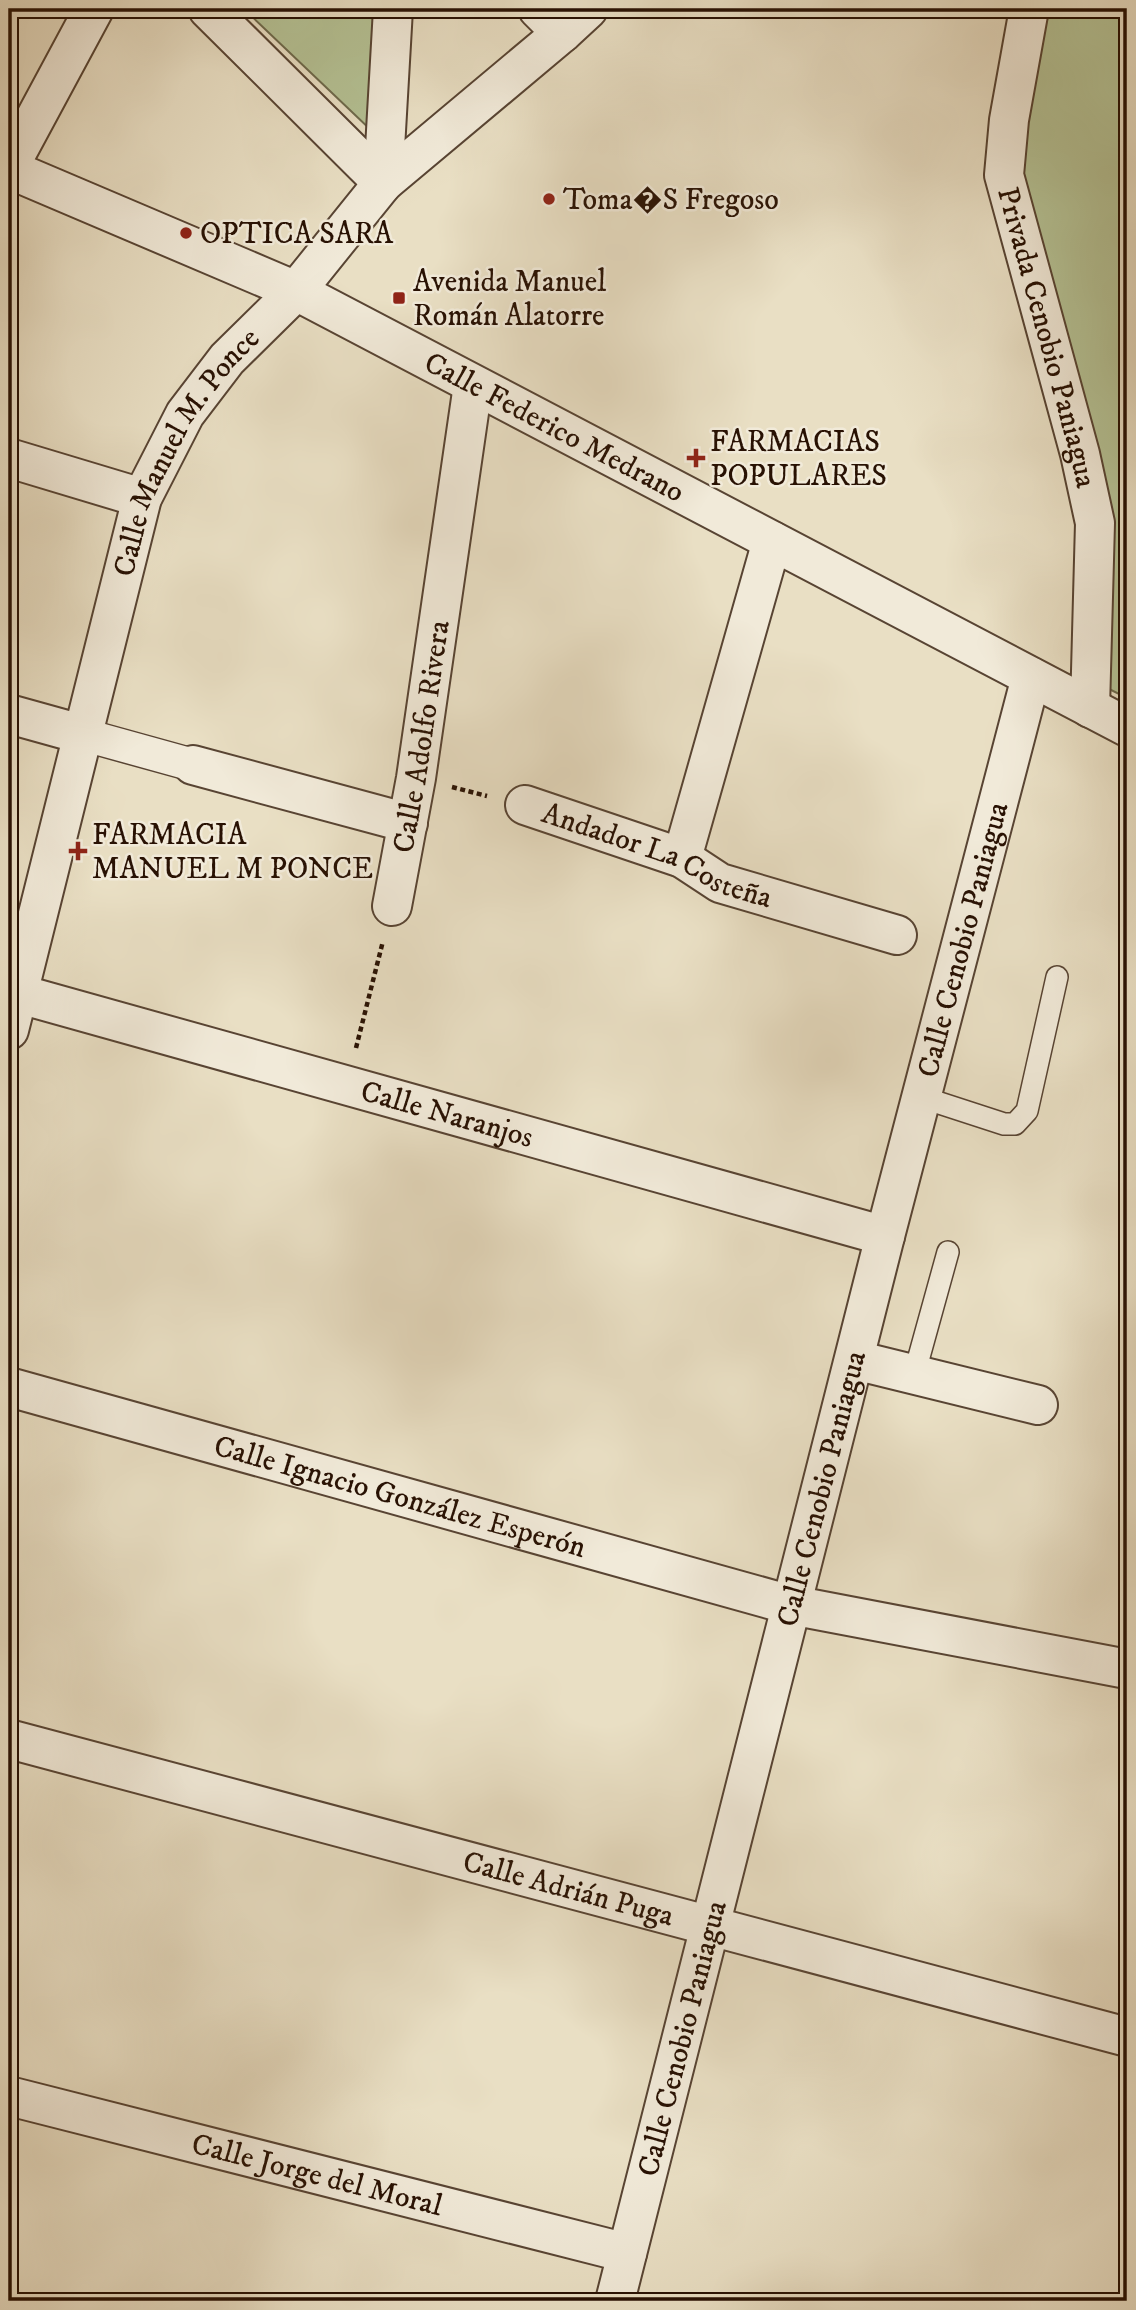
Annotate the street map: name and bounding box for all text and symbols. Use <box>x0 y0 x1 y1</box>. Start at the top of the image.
place label: Toma�S Fregoso <box>563 182 779 219</box>
street label: Privada Cenobio Paniagua <box>988 183 1104 492</box>
marker: Toma�S Fregoso <box>541 191 557 207</box>
place label: OPTICA SARA <box>200 216 394 253</box>
marker: OPTICA SARA <box>178 225 194 241</box>
place label: Avenida Manuel Román Alatorre <box>413 264 606 335</box>
marker: Avenida Manuel Román Alatorre <box>391 290 407 306</box>
street label: Calle Manuel M. Ponce <box>106 321 268 580</box>
street label: Calle Federico Medrano <box>418 345 690 511</box>
place label: FARMACIAS POPULARES <box>710 424 887 495</box>
marker: FARMACIAS POPULARES <box>688 450 704 466</box>
street label: Calle Adolfo Rivera <box>385 618 459 856</box>
street label: Andador La Costeña <box>537 795 776 917</box>
street label: Calle Cenobio Paniagua <box>910 798 1018 1082</box>
place label: FARMACIA MANUEL M PONCE <box>92 817 373 888</box>
marker: FARMACIA MANUEL M PONCE <box>70 843 86 859</box>
street label: Calle Naranjos <box>356 1073 537 1157</box>
street label: Calle Cenobio Paniagua <box>770 1347 875 1631</box>
street label: Calle Ignacio González Esperón <box>209 1428 590 1567</box>
street label: Calle Adrián Puga <box>459 1844 678 1935</box>
street label: Calle Cenobio Paniagua <box>630 1897 736 2180</box>
street label: Calle Jorge del Moral <box>188 2126 446 2225</box>

